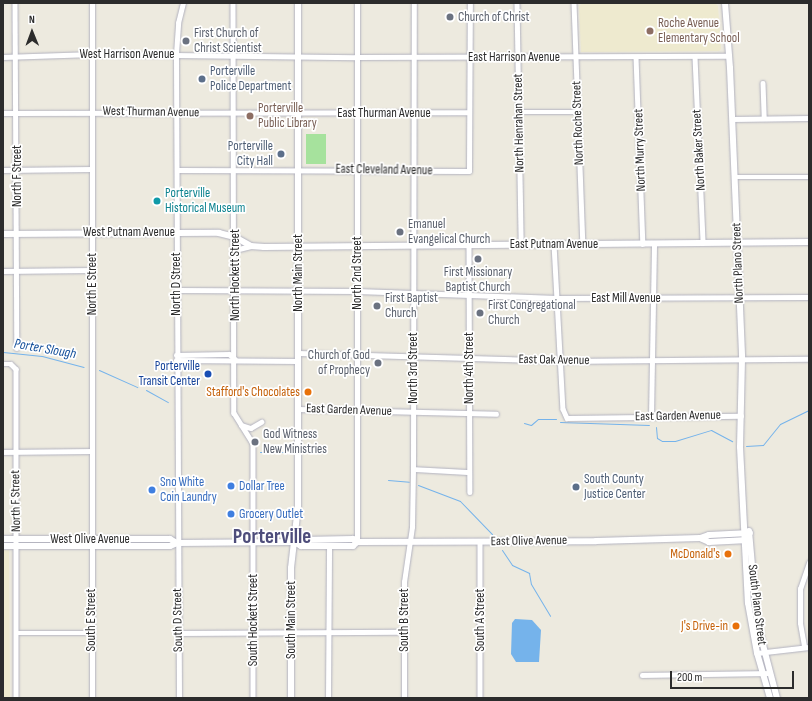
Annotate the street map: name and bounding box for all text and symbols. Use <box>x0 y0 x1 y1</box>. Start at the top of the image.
place label: Church of Christ <box>458 9 529 25</box>
north arrow <box>12 12 52 52</box>
marker: Church of Christ <box>445 12 455 22</box>
text: N <box>29 13 35 26</box>
place label: Roche Avenue Elementary School <box>658 16 740 47</box>
place label: First Church of Christ Scientist <box>194 26 262 57</box>
marker: Roche Avenue Elementary School <box>645 26 655 36</box>
marker: First Church of Christ Scientist <box>181 36 191 46</box>
street label: West Harrison Avenue <box>79 46 175 62</box>
street label: East Harrison Avenue <box>468 49 560 65</box>
place label: Porterville Police Department <box>210 64 291 95</box>
street label: North Henrahan Street <box>510 73 528 173</box>
marker: Porterville Police Department <box>197 74 207 84</box>
street label: North Roche Street <box>569 81 587 165</box>
place label: Porterville Public Library <box>258 101 317 132</box>
street label: West Thurman Avenue <box>102 103 200 121</box>
street label: East Thurman Avenue <box>337 105 431 121</box>
street label: North Murry Street <box>631 108 649 192</box>
street label: North Baker Street <box>689 109 709 191</box>
marker: Porterville Public Library <box>245 111 255 121</box>
place label: Porterville City Hall <box>228 139 273 170</box>
street label: North F Street <box>9 145 25 207</box>
marker: Porterville City Hall <box>276 149 286 159</box>
street label: East Cleveland Avenue <box>335 161 433 179</box>
place label: Porterville Historical Museum <box>165 186 245 217</box>
marker: Porterville Historical Museum <box>152 196 162 206</box>
place label: Emanuel Evangelical Church <box>408 217 490 248</box>
street label: North Plano Street <box>729 222 747 304</box>
street label: West Putnam Avenue <box>83 224 175 240</box>
marker: Emanuel Evangelical Church <box>395 227 405 237</box>
street label: North Hockett Street <box>227 229 243 321</box>
street label: North Main Street <box>290 234 306 312</box>
street label: North 2nd Street <box>349 236 365 310</box>
street label: East Putnam Avenue <box>510 236 598 252</box>
street label: North D Street <box>168 252 184 316</box>
street label: North E Street <box>84 253 100 315</box>
marker: First Missionary Baptist Church <box>473 254 483 264</box>
place label: First Missionary Baptist Church <box>444 265 512 296</box>
street label: East Mill Avenue <box>591 290 661 306</box>
place label: First Baptist Church <box>385 291 438 322</box>
place label: First Congregational Church <box>488 298 576 329</box>
marker: First Baptist Church <box>372 301 382 311</box>
marker: First Congregational Church <box>475 308 485 318</box>
street label: North 3rd Street <box>405 332 421 404</box>
street label: North 4th Street <box>461 332 477 404</box>
water label: Porter Slough <box>13 335 77 363</box>
place label: Church of God of Prophecy <box>308 348 370 379</box>
street label: East Oak Avenue <box>518 352 590 368</box>
marker: Church of God of Prophecy <box>373 358 383 368</box>
place label: Porterville Transit Center <box>139 359 200 390</box>
marker: Porterville Transit Center <box>203 369 213 379</box>
place label: Stafford's Chocolates <box>206 384 300 400</box>
marker: Stafford's Chocolates <box>303 387 313 397</box>
street label: East Garden Avenue <box>306 401 392 419</box>
street label: East Garden Avenue <box>635 407 721 425</box>
place label: God Witness New Ministries <box>263 427 327 458</box>
marker: God Witness New Ministries <box>250 437 260 447</box>
street label: North F Street <box>8 470 24 532</box>
place label: South County Justice Center <box>584 472 645 503</box>
place label: Sno White Coin Laundry <box>160 475 217 506</box>
place label: Dollar Tree <box>239 478 285 494</box>
marker: Dollar Tree <box>226 481 236 491</box>
marker: South County Justice Center <box>571 482 581 492</box>
marker: Sno White Coin Laundry <box>147 485 157 495</box>
place label: Grocery Outlet <box>239 506 303 522</box>
marker: Grocery Outlet <box>226 509 236 519</box>
district label: Porterville <box>233 524 311 550</box>
street label: West Olive Avenue <box>50 531 130 547</box>
street label: East Olive Avenue <box>491 533 567 549</box>
place label: McDonald's <box>670 546 720 562</box>
marker: McDonald's <box>723 549 733 559</box>
street label: South Plano Street <box>744 564 770 646</box>
street label: South Hockett Street <box>245 574 261 666</box>
street label: South Main Street <box>283 581 299 659</box>
street label: South D Street <box>170 588 186 652</box>
street label: South B Street <box>396 588 412 652</box>
street label: South A Street <box>472 588 488 652</box>
street label: South E Street <box>83 589 99 651</box>
place label: J's Drive-in <box>681 618 728 634</box>
marker: J's Drive-in <box>731 621 741 631</box>
scale bar <box>672 663 796 689</box>
text: 200 m <box>677 670 702 685</box>

